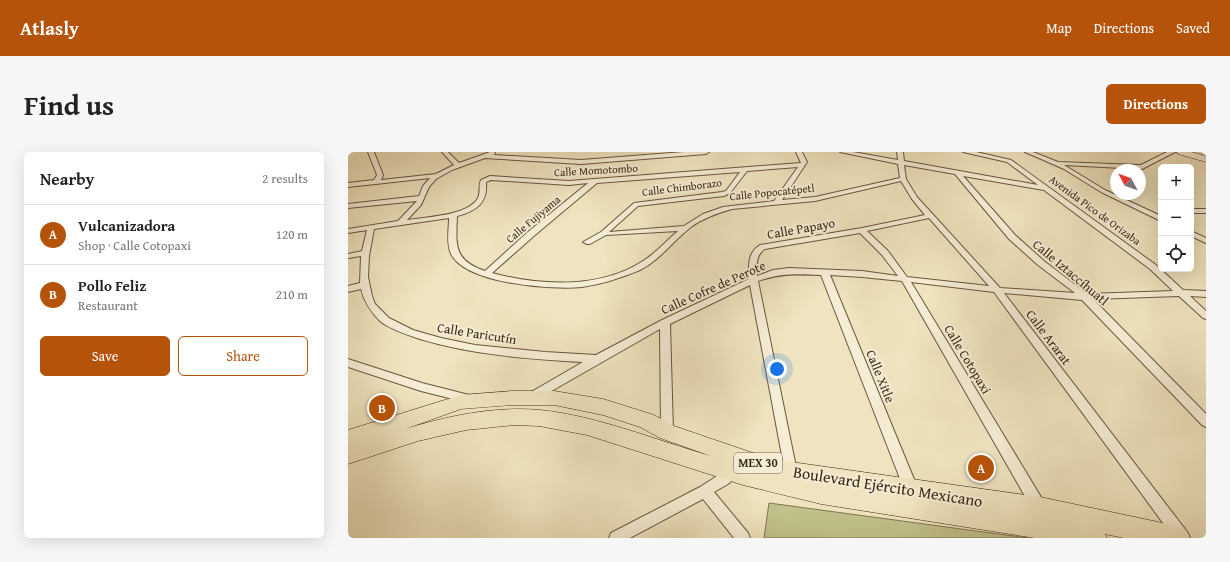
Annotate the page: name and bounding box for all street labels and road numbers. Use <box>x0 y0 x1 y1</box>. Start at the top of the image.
street label: Calle Momotombo <box>554 160 639 180</box>
street label: Avenida Pico de Orizaba <box>1046 171 1145 249</box>
street label: Calle Chimborazo <box>641 174 723 200</box>
street label: Calle Popocatépetl <box>729 180 815 204</box>
street label: Calle Fujiyama <box>502 191 564 247</box>
street label: Calle Papayo <box>766 213 837 244</box>
street label: Calle Iztaccíhuatl <box>1029 235 1113 310</box>
street label: Calle Cofre de Perote <box>658 256 769 319</box>
street label: Calle Ararat <box>1022 306 1076 369</box>
street label: Calle Paricutín <box>436 318 519 349</box>
street label: Calle Cotopaxi <box>939 321 996 398</box>
street label: Calle Xitle <box>861 347 900 405</box>
road number: MEX 30 <box>734 453 782 473</box>
street label: Boulevard Ejército Mexicano <box>791 459 985 513</box>

